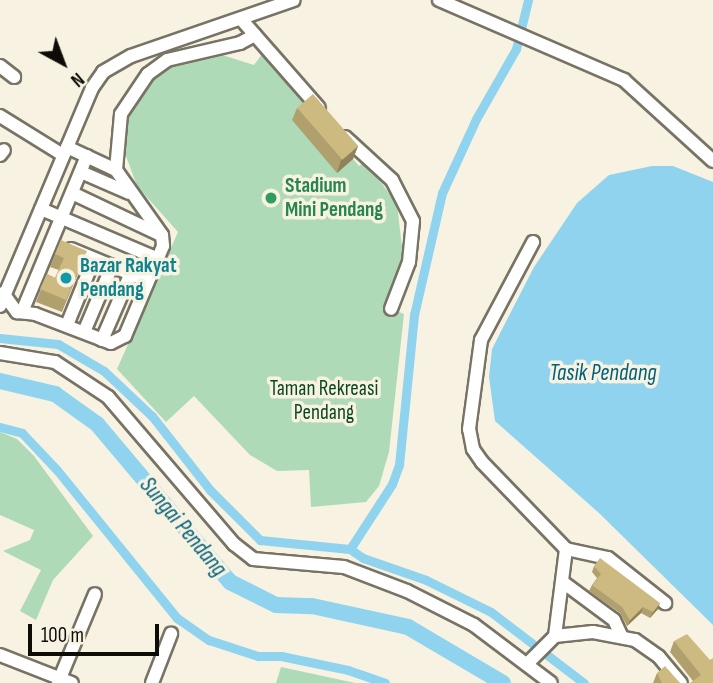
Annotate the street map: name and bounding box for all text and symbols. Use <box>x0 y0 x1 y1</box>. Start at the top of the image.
north arrow <box>28 28 98 98</box>
text: N <box>66 67 88 91</box>
place label: Stadium Mini Pendang <box>285 173 383 223</box>
marker: Stadium Mini Pendang <box>263 190 279 206</box>
place label: Bazar Rakyat Pendang <box>80 253 177 303</box>
marker: Bazar Rakyat Pendang <box>58 270 74 286</box>
water label: Tasik Pendang <box>549 359 657 387</box>
park label: Taman Rekreasi Pendang <box>270 376 378 426</box>
water label: Sungai Pendang <box>134 472 232 582</box>
scale bar <box>32 610 163 654</box>
text: 100 m <box>41 623 84 648</box>

